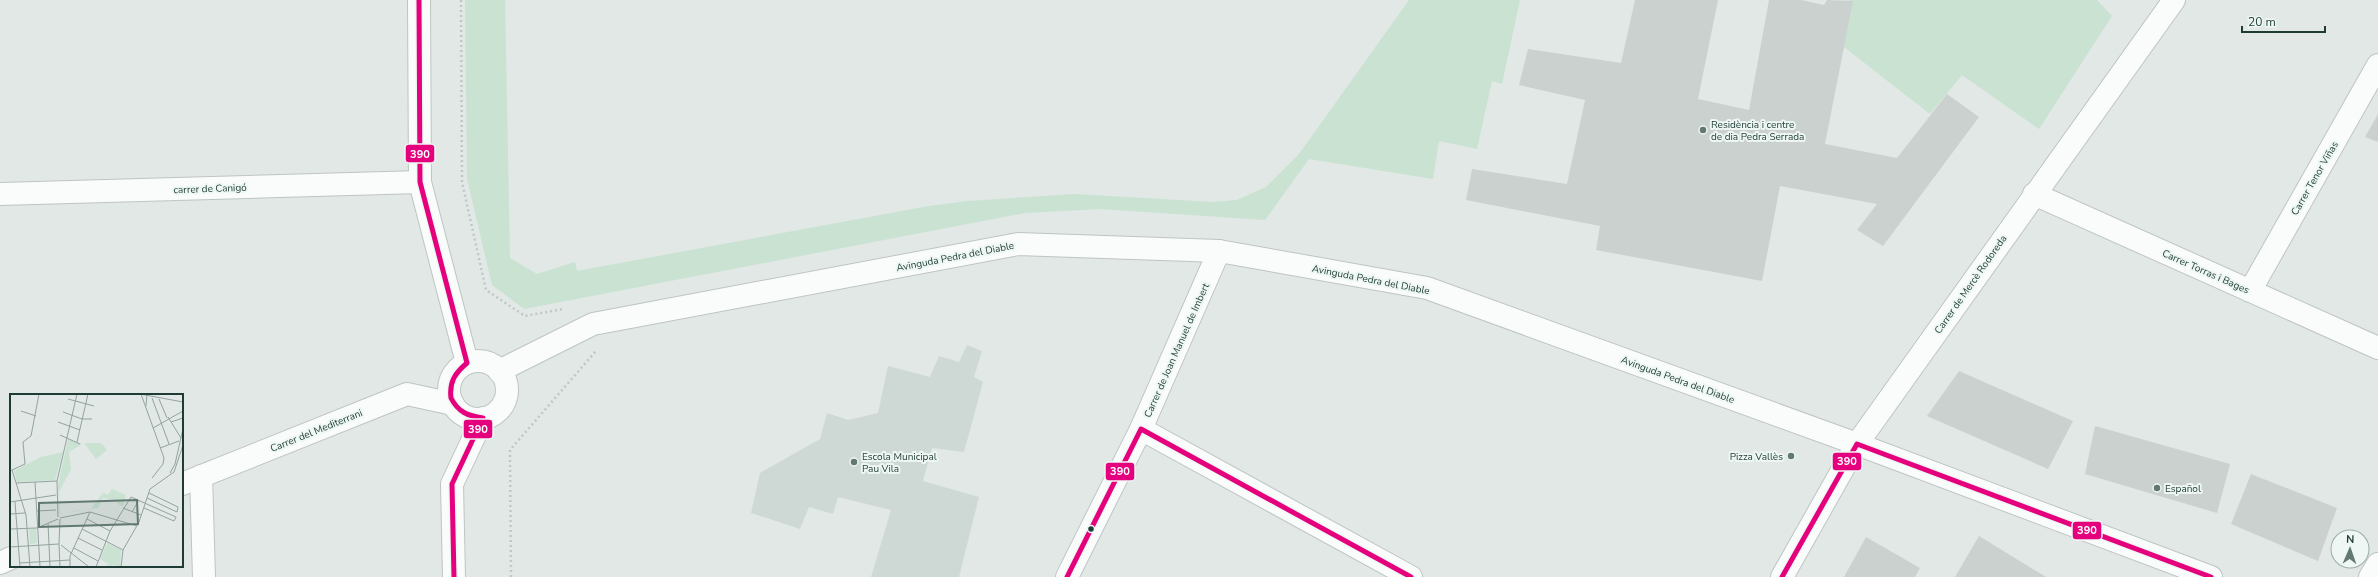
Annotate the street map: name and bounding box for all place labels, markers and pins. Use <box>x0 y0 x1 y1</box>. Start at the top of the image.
place label: Residència i centre de dia Pedra Serrada <box>1711 118 1804 144</box>
marker: Residència i centre de dia Pedra Serrada <box>1698 125 1708 135</box>
place label: Escola Municipal Pau Vila <box>862 450 937 476</box>
place label: Pizza Vallès <box>1730 450 1783 464</box>
marker: Pizza Vallès <box>1786 451 1796 461</box>
marker: Escola Municipal Pau Vila <box>849 457 859 467</box>
place label: Español <box>2165 482 2201 496</box>
marker: Español <box>2152 483 2162 493</box>
unlabelled marker <box>1086 524 1096 534</box>

